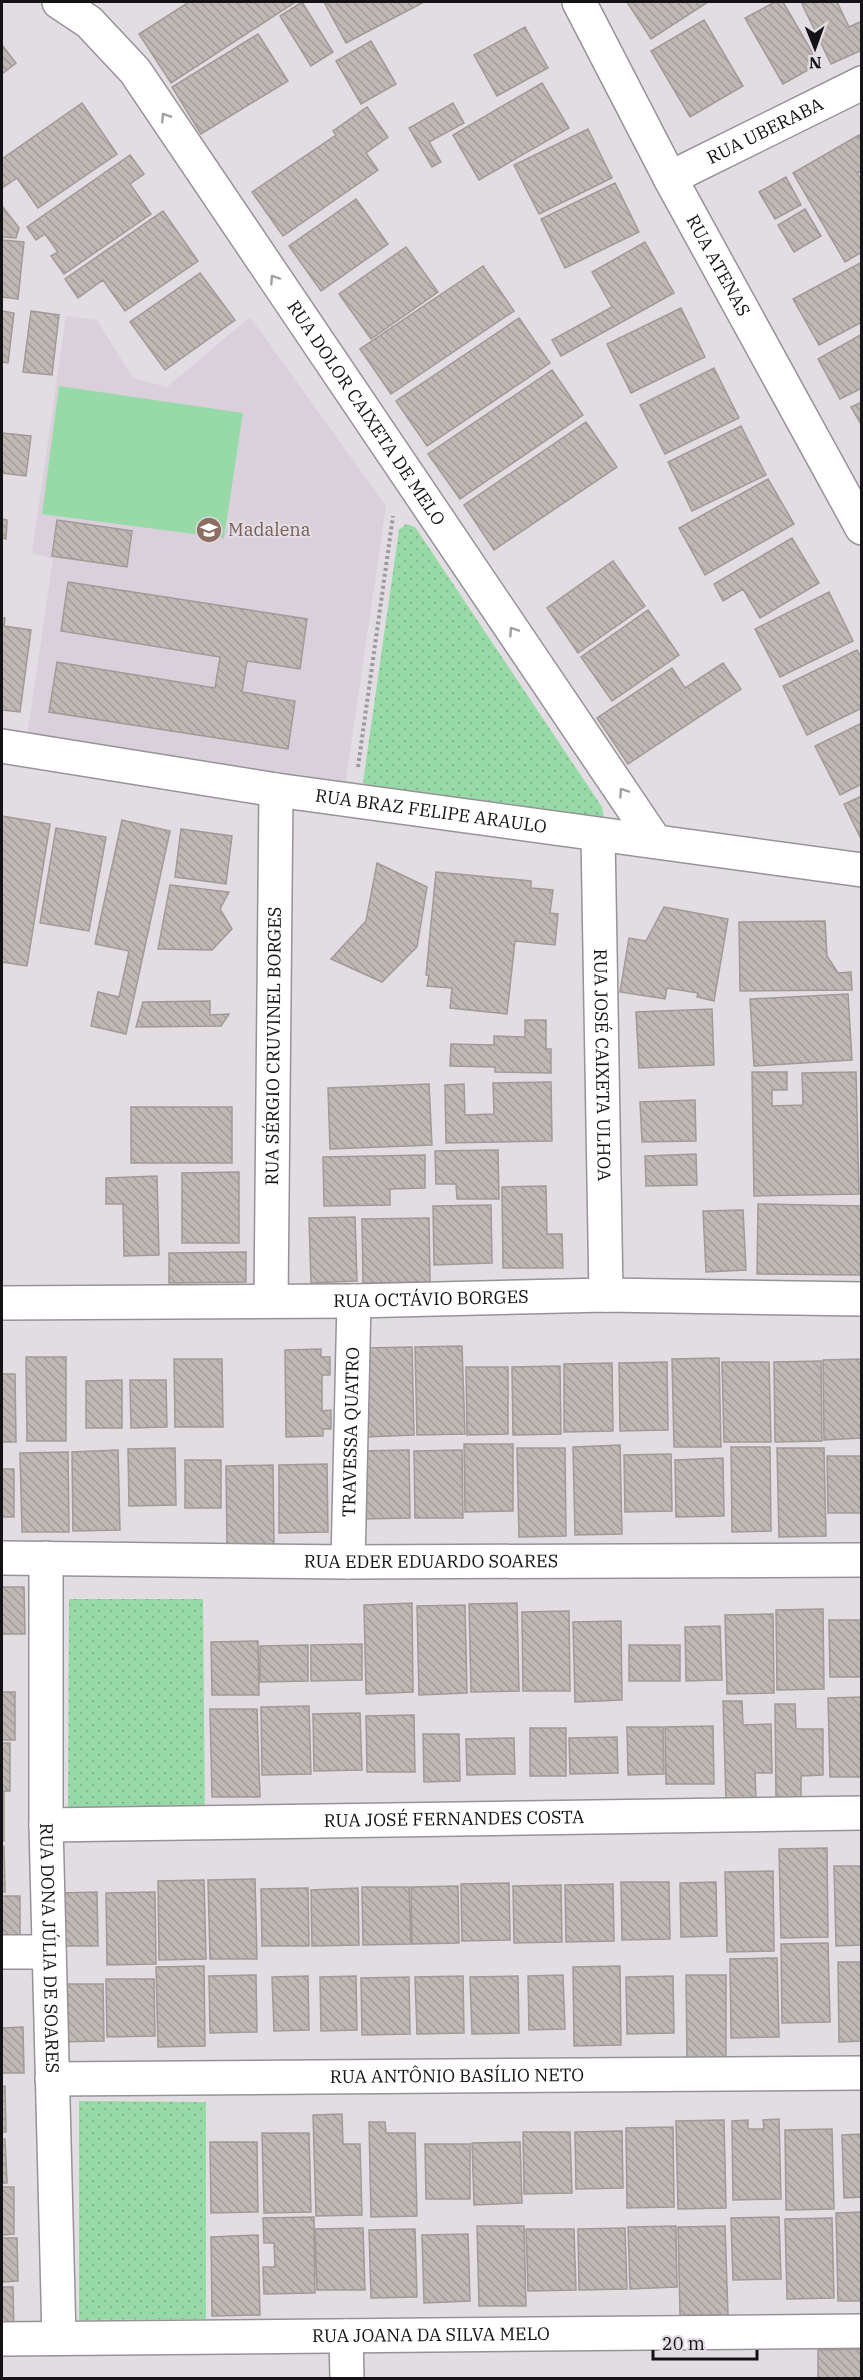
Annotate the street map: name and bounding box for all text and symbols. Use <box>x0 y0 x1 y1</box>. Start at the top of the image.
north arrow <box>785 18 845 78</box>
text: N <box>809 53 822 73</box>
street label: RUA UBERABA <box>703 92 827 169</box>
one-way arrow <box>161 113 172 124</box>
street label: RUA ATENAS <box>681 210 756 320</box>
one-way arrow <box>270 274 281 285</box>
street label: RUA DOLOR CAIXETA DE MELO <box>282 296 451 530</box>
school or university icon: Madalena <box>194 515 224 545</box>
place label: Madalena <box>228 518 311 541</box>
one-way arrow <box>509 627 520 638</box>
street label: RUA BRAZ FELIPE ARAULO <box>314 783 548 838</box>
one-way arrow <box>619 788 630 799</box>
street label: RUA SÉRGIO CRUVINEL BORGES <box>260 906 286 1186</box>
street label: RUA JOSÉ CAIXETA ULHOA <box>589 949 616 1182</box>
street label: RUA OCTÁVIO BORGES <box>333 1285 529 1312</box>
street label: TRAVESSA QUATRO <box>337 1347 364 1517</box>
street label: RUA EDER EDUARDO SOARES <box>304 1549 558 1573</box>
street label: RUA JOSÉ FERNANDES COSTA <box>323 1805 585 1832</box>
street label: RUA DONA JÚLIA DE SOARES <box>35 1822 64 2073</box>
street label: RUA ANTÔNIO BASÍLIO NETO <box>330 2063 584 2088</box>
street label: RUA JOANA DA SILVA MELO <box>312 2322 550 2347</box>
scale bar <box>653 2323 756 2361</box>
text: 20 m <box>662 2332 705 2355</box>

